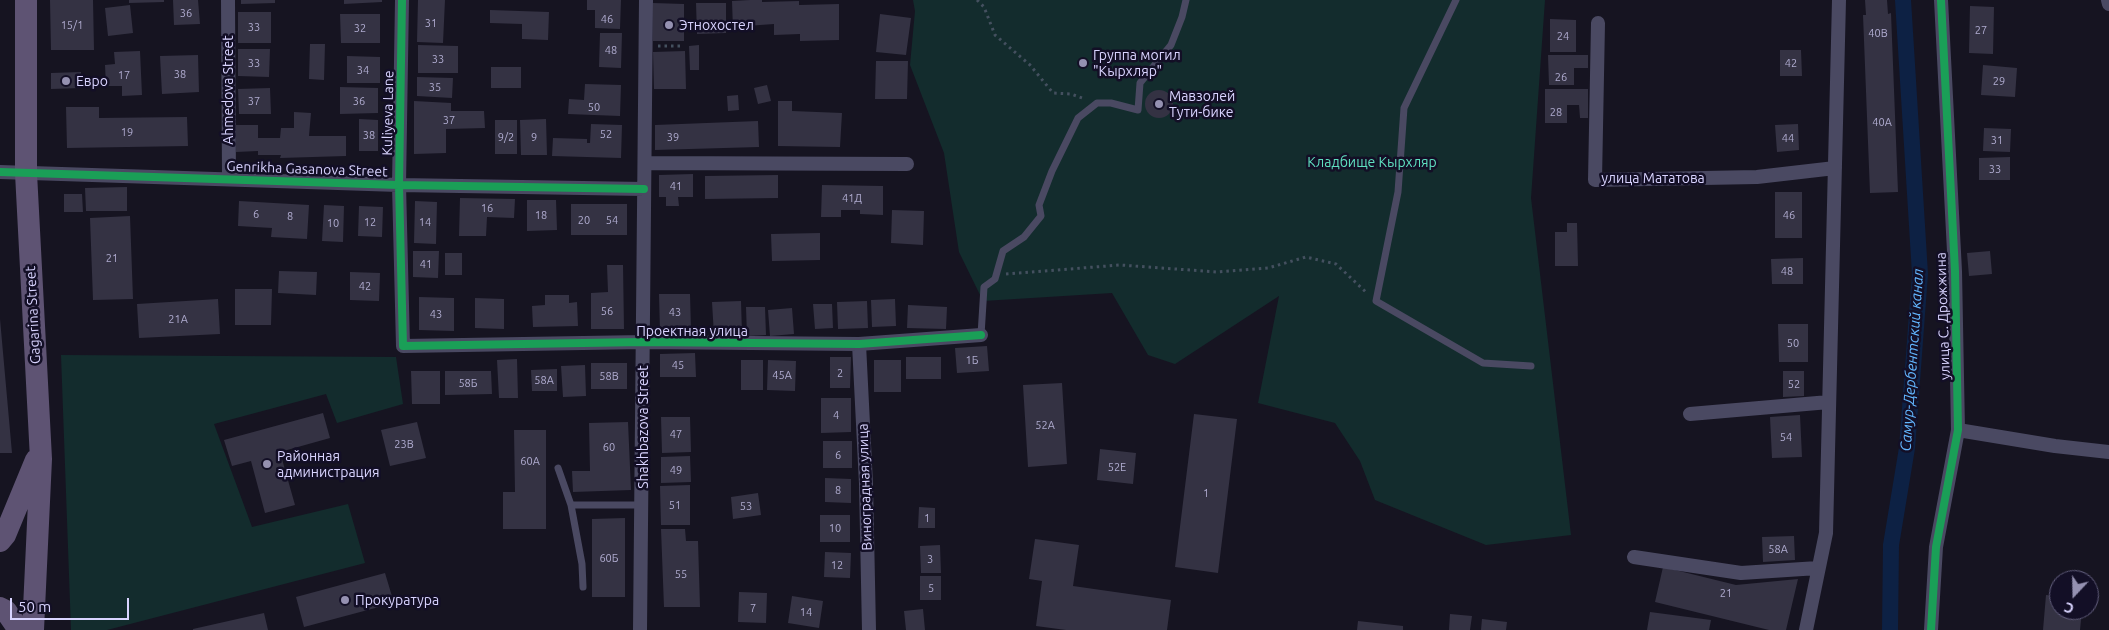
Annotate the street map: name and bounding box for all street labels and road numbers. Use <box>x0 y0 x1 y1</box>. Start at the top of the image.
street label: Ahmedova Street <box>220 35 236 145</box>
street label: Kuliyeva Lane <box>379 70 397 156</box>
street label: Genrikha Gasanova Street <box>226 158 388 180</box>
street label: улица Мататова <box>1601 170 1705 186</box>
street label: улица С. Дрожжина <box>1932 252 1954 380</box>
street label: Gagarina Street <box>22 266 44 364</box>
street label: Проектная улица <box>636 323 748 339</box>
street label: Shakhbazova Street <box>635 365 651 489</box>
street label: Виноградная улица <box>854 423 876 551</box>

